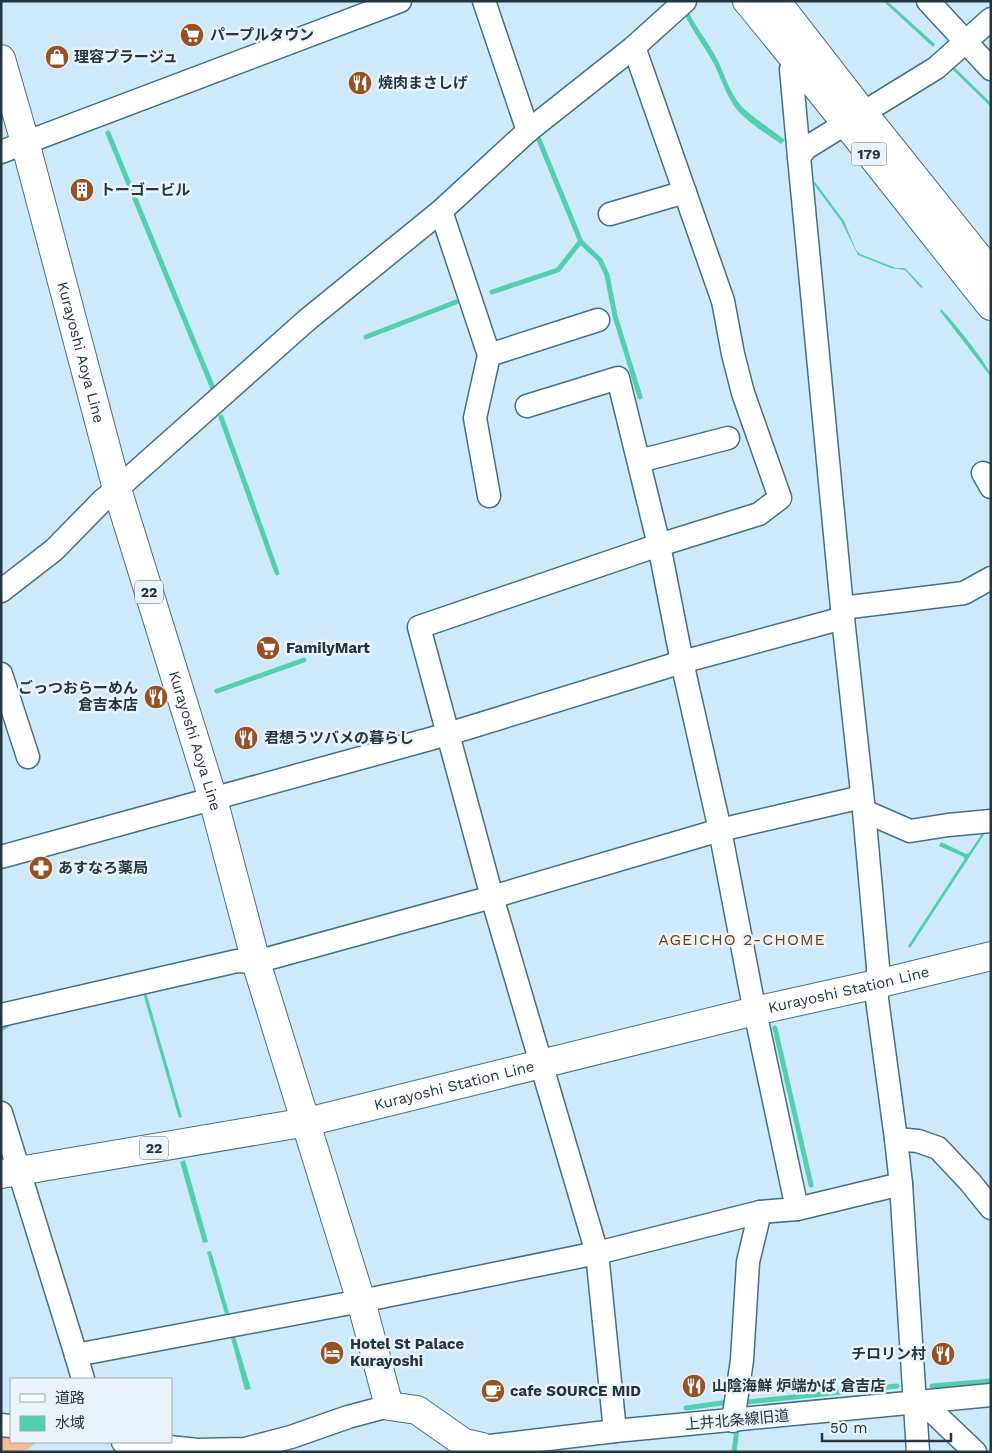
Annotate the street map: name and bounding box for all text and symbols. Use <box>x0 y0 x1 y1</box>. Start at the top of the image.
supermarket icon: パープルタウン <box>179 22 205 48</box>
place label: パープルタウン <box>210 26 314 44</box>
shop icon: 理容プラージュ <box>44 44 70 70</box>
place label: 理容プラージュ <box>74 48 178 66</box>
restaurant icon: 焼肉まさしげ <box>347 70 373 96</box>
place label: 焼肉まさしげ <box>378 74 468 92</box>
road number: 179 <box>852 142 886 166</box>
building icon: トーゴービル <box>69 177 95 203</box>
place label: トーゴービル <box>100 181 190 199</box>
street label: Kurayoshi Aoya Line <box>53 280 108 425</box>
road number: 22 <box>135 580 163 604</box>
supermarket icon: FamilyMart <box>255 635 281 661</box>
place label: FamilyMart <box>286 639 370 657</box>
street label: Kurayoshi Aoya Line <box>165 669 225 813</box>
place label: ごっつおらーめん 倉吉本店 <box>18 679 138 714</box>
restaurant icon: ごっつおらーめん 倉吉本店 <box>143 684 169 710</box>
restaurant icon: 君想うツバメの暮らし <box>233 725 259 751</box>
place label: 君想うツバメの暮らし <box>264 729 414 747</box>
pharmacy icon: あすなろ薬局 <box>28 855 54 881</box>
place label: あすなろ薬局 <box>58 859 148 877</box>
district label: AGEICHO 2-CHOME <box>658 930 826 949</box>
street label: Kurayoshi Station Line <box>766 963 931 1017</box>
street label: Kurayoshi Station Line <box>372 1057 536 1114</box>
road number: 22 <box>140 1136 168 1160</box>
place label: Hotel St Palace Kurayoshi <box>350 1335 465 1370</box>
hotel icon: Hotel St Palace Kurayoshi <box>319 1340 345 1366</box>
restaurant icon: チロリン村 <box>930 1341 956 1367</box>
place label: チロリン村 <box>851 1345 926 1363</box>
restaurant icon: 山陰海鮮 炉端かば 倉吉店 <box>681 1373 707 1399</box>
place label: 山陰海鮮 炉端かば 倉吉店 <box>712 1377 886 1395</box>
legend <box>10 1378 172 1443</box>
cafe icon: cafe SOURCE MID <box>480 1378 506 1404</box>
place label: cafe SOURCE MID <box>510 1382 641 1400</box>
text: 道路 <box>55 1389 85 1407</box>
street label: 上井北条線旧道 <box>684 1406 790 1434</box>
scale bar <box>822 1410 951 1442</box>
text: 水域 <box>55 1414 85 1432</box>
text: 50 m <box>830 1419 867 1437</box>

